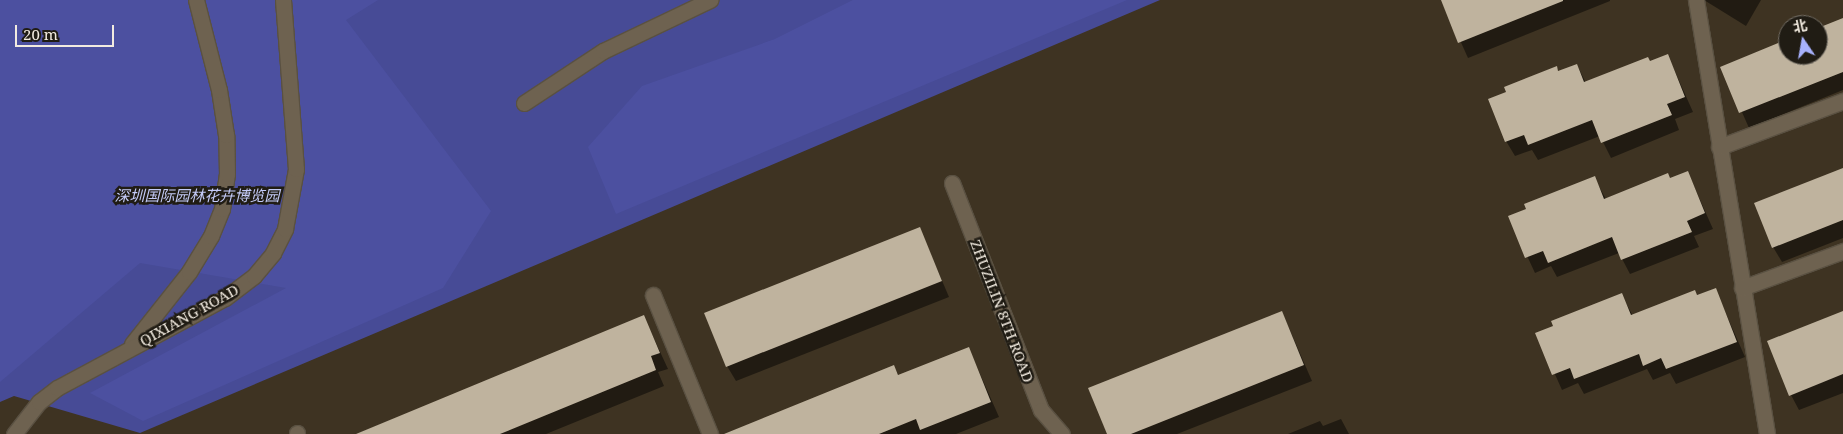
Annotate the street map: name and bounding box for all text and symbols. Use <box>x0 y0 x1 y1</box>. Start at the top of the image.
scale bar <box>18 15 116 47</box>
north arrow <box>1778 15 1828 65</box>
text: 北 <box>1791 15 1809 37</box>
text: 20 m <box>23 24 58 44</box>
park label: 深圳国际园林花卉博览园 <box>115 187 279 205</box>
street label: ZHUZILIN 8TH ROAD <box>966 237 1038 385</box>
street label: QIXIANG ROAD <box>136 280 242 350</box>

